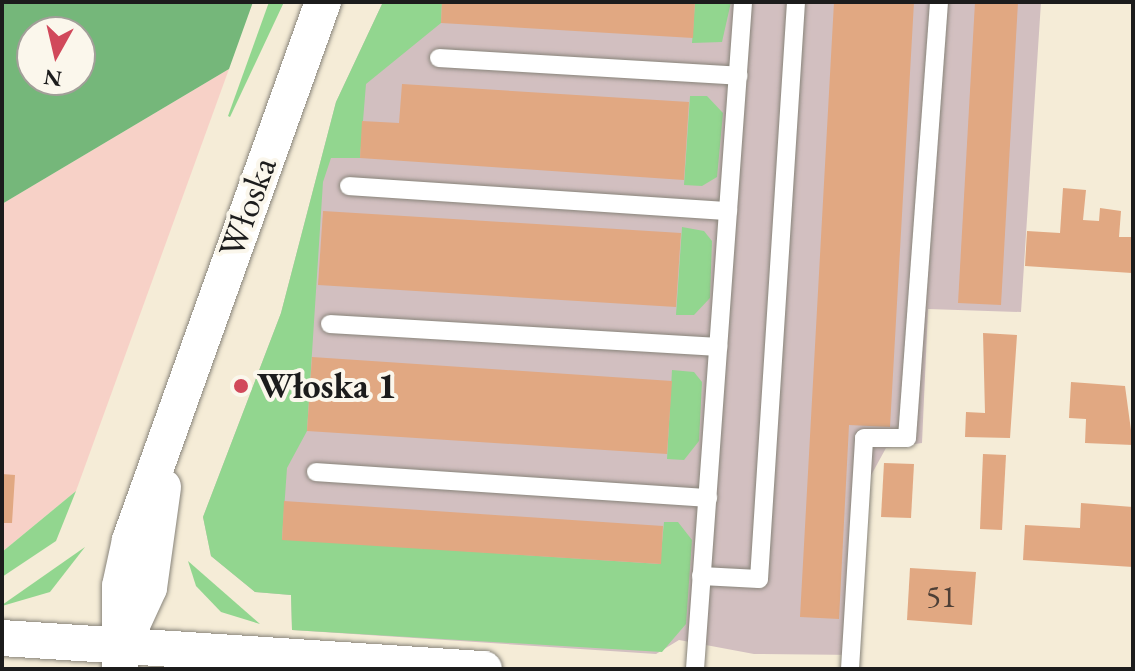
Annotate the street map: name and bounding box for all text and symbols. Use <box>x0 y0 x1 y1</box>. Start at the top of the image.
north arrow <box>16 16 96 96</box>
text: N <box>42 63 64 94</box>
street label: Włoska <box>209 151 285 263</box>
place label: Włoska 1 <box>257 364 396 408</box>
marker: Włoska 1 <box>232 377 250 395</box>
house number: 51 <box>926 577 956 615</box>

